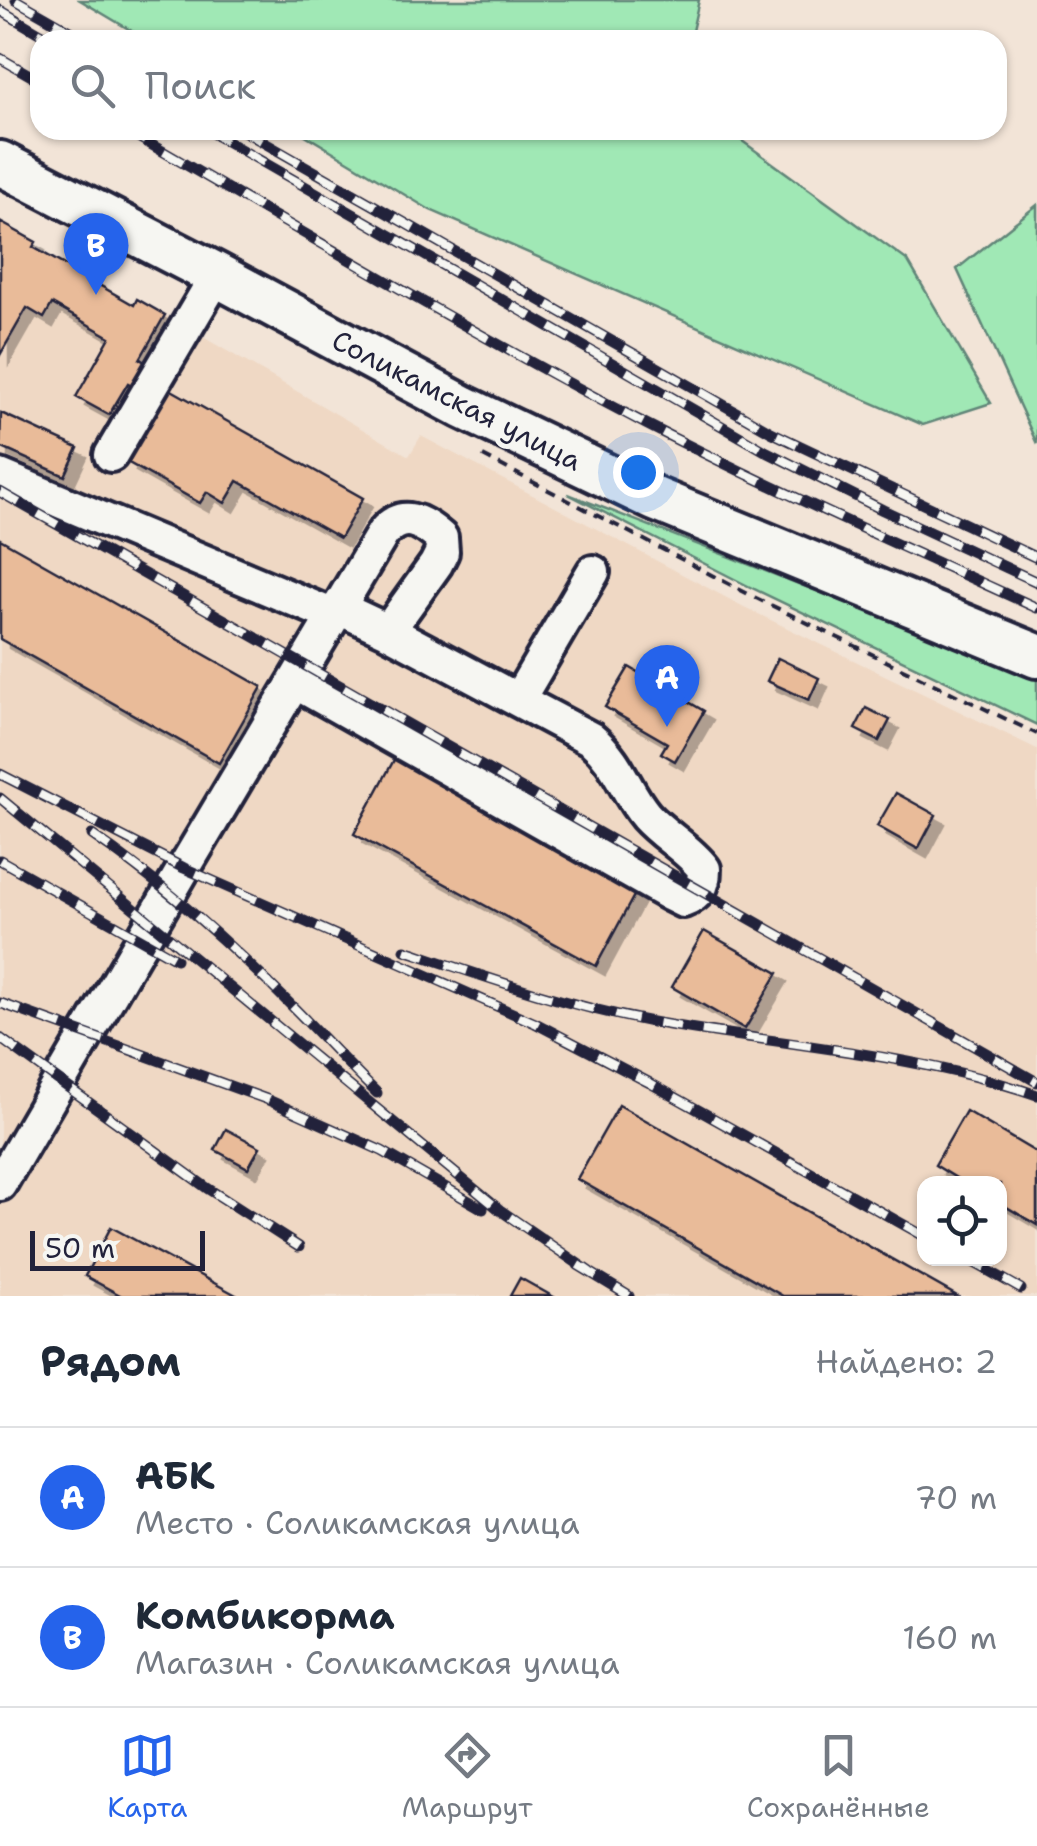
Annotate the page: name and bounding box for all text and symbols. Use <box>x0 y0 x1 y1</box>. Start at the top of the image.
search box <box>30 30 1007 140</box>
icon: search <box>65 58 120 113</box>
text: Поиск <box>145 60 256 111</box>
pin: B <box>64 212 128 295</box>
street label: Соликамская улица <box>326 321 588 479</box>
your location <box>613 447 664 498</box>
pin: A <box>634 644 700 727</box>
map controls <box>917 1176 1007 1266</box>
button: locate <box>917 1176 1007 1266</box>
scale bar <box>30 1226 205 1270</box>
text: 50 m <box>45 1229 115 1267</box>
text: Рядом <box>40 1333 181 1389</box>
text: Найдено: 2 <box>816 1340 997 1383</box>
text: АБК <box>135 1450 215 1501</box>
text: A <box>60 1476 85 1519</box>
text: 70 m <box>914 1476 997 1519</box>
text: Место · Соликамская улица <box>135 1501 580 1544</box>
text: Комбикорма <box>135 1590 395 1641</box>
text: B <box>63 1616 82 1659</box>
text: 160 m <box>902 1616 997 1659</box>
text: Магазин · Соликамская улица <box>135 1641 620 1684</box>
tab: Карта <box>107 1728 187 1826</box>
tab: Маршрут <box>402 1728 532 1826</box>
tab: Сохранённые <box>747 1728 930 1826</box>

